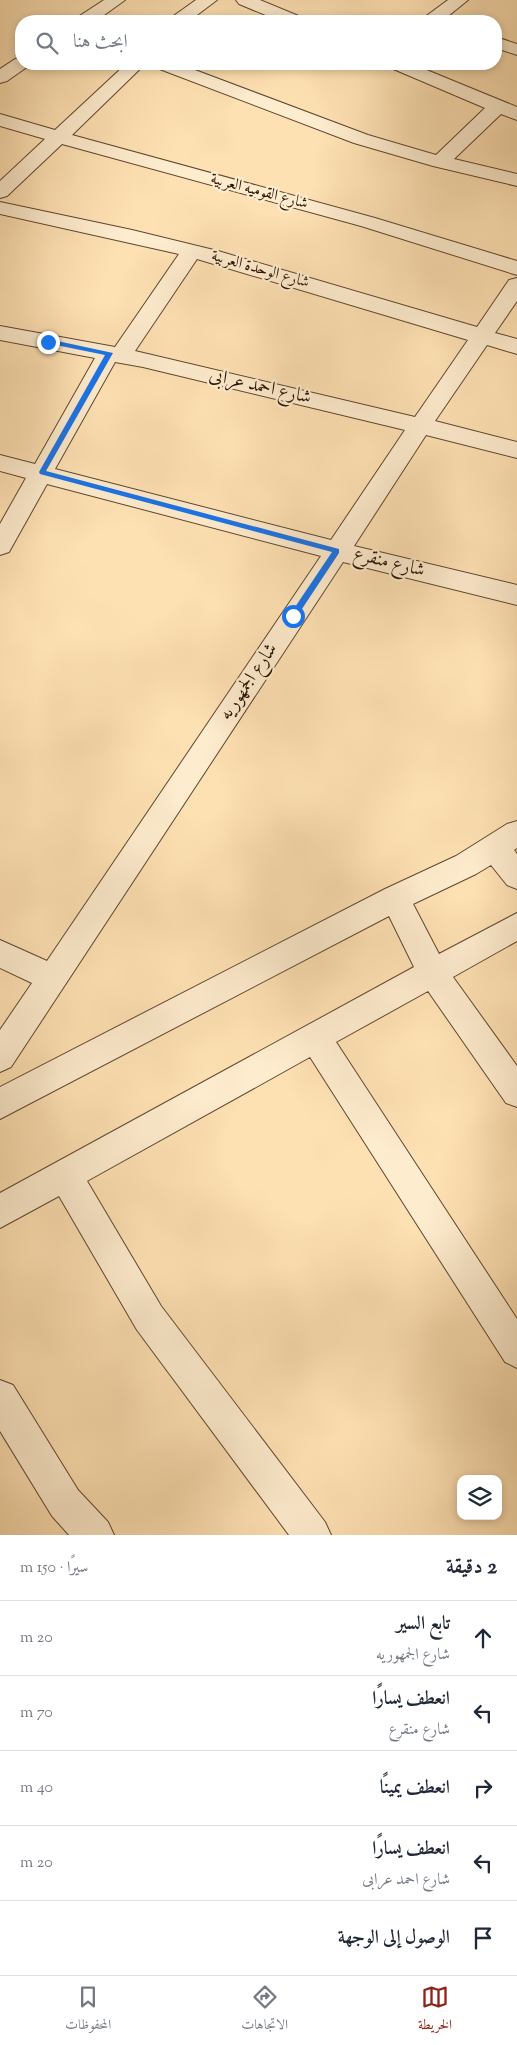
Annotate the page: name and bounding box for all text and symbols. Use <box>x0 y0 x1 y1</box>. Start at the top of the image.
search box <box>15 15 502 70</box>
icon: search <box>33 29 61 57</box>
text: ابحث هنا <box>73 29 128 56</box>
street label: شارع القوميه العربية <box>208 168 310 216</box>
street label: شارع الوحدة العربية <box>208 245 312 295</box>
route end <box>37 331 60 354</box>
street label: شارع احمد عرابى <box>206 362 314 412</box>
street label: شارع منقرع <box>350 541 428 585</box>
route start <box>282 605 305 628</box>
street label: شارع الجمهوريه <box>213 638 285 726</box>
map controls <box>457 1475 502 1520</box>
button: layers <box>457 1475 502 1520</box>
text: 2 دقيقة <box>446 1553 497 1583</box>
text: سيرًا · 150 m <box>20 1557 88 1580</box>
text: تابع السير <box>396 1611 450 1638</box>
icon: ahead <box>469 1624 497 1652</box>
text: 20 m <box>20 1627 53 1650</box>
text: شارع الجمهوريه <box>376 1644 450 1667</box>
text: انعطف يسارًا <box>372 1686 450 1713</box>
icon: left <box>469 1699 497 1727</box>
text: 70 m <box>20 1702 53 1725</box>
text: شارع منقرع <box>389 1719 450 1742</box>
icon: right <box>469 1774 497 1802</box>
text: انعطف يمينًا <box>380 1775 450 1802</box>
text: 40 m <box>20 1777 53 1800</box>
text: انعطف يسارًا <box>372 1836 450 1863</box>
icon: left <box>469 1849 497 1877</box>
text: 20 m <box>20 1852 53 1875</box>
text: شارع احمد عرابى <box>362 1869 450 1892</box>
icon: arrive <box>469 1924 497 1952</box>
text: الوصول إلى الوجهة <box>338 1925 450 1952</box>
tab: المحفوظات <box>65 1983 111 2038</box>
tab: الاتجاهات <box>241 1983 288 2038</box>
tab: الخريطة <box>418 1983 452 2038</box>

